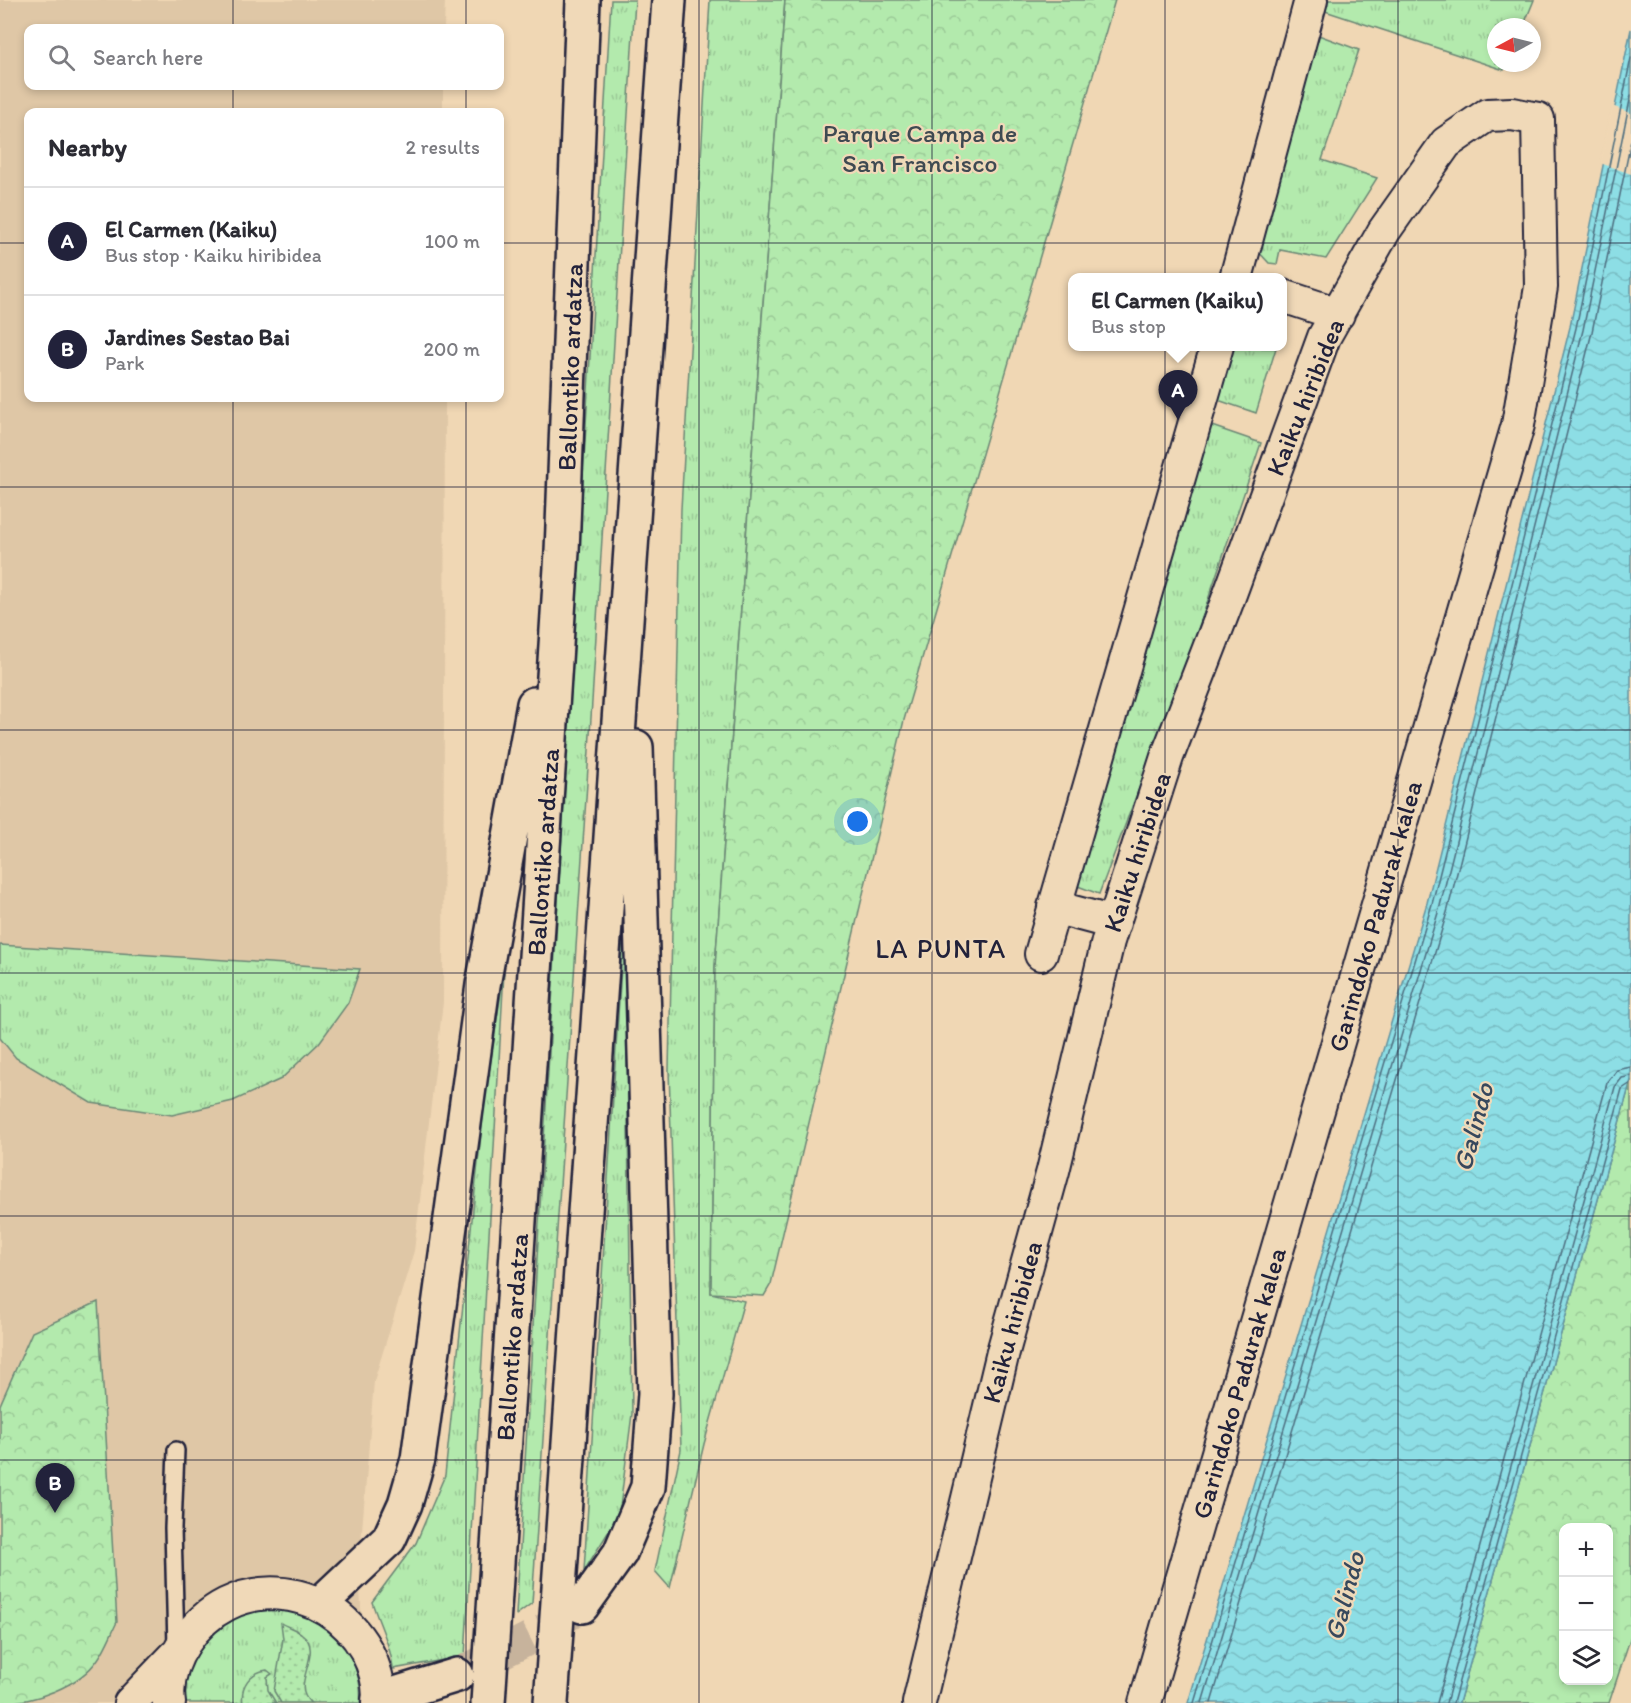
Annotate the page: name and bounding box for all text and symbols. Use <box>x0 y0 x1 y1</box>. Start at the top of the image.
north arrow <box>1487 18 1541 72</box>
search box <box>24 24 504 90</box>
icon: search <box>45 41 78 74</box>
text: Search here <box>93 44 203 71</box>
park label: Parque Campa de San Francisco <box>823 117 1017 179</box>
text: Nearby <box>48 131 127 163</box>
text: 2 results <box>406 135 480 159</box>
text: El Carmen (Kaiku) <box>105 216 277 243</box>
text: A <box>61 229 74 253</box>
text: 100 m <box>425 229 480 253</box>
text: Bus stop · Kaiku hiribidea <box>105 243 322 267</box>
street label: Ballontiko ardatza <box>550 262 590 472</box>
popup <box>1068 273 1287 351</box>
text: El Carmen (Kaiku) <box>1091 287 1264 314</box>
text: Bus stop <box>1091 314 1166 338</box>
street label: Kaiku hiribidea <box>1259 314 1351 480</box>
text: Jardines Sestao Bai <box>105 324 290 351</box>
text: B <box>61 337 74 361</box>
text: 200 m <box>424 337 480 361</box>
text: Park <box>105 351 144 375</box>
pin: A <box>1158 370 1198 420</box>
street label: Ballontiko ardatza <box>520 747 566 957</box>
street label: Kaiku hiribidea <box>1096 768 1178 936</box>
street label: Garindoko Padurak kalea <box>1321 776 1429 1055</box>
your location <box>843 807 872 836</box>
district label: LA PUNTA <box>875 932 1007 965</box>
water label: Galindo <box>1445 1078 1501 1175</box>
street label: Ballontiko ardatza <box>489 1232 535 1442</box>
street label: Kaiku hiribidea <box>975 1237 1049 1407</box>
street label: Garindoko Padurak kalea <box>1185 1243 1293 1522</box>
pin: B <box>36 1464 74 1513</box>
map controls <box>1559 1523 1613 1685</box>
button: + <box>1559 1523 1613 1577</box>
water label: Galindo <box>1316 1547 1372 1644</box>
button: − <box>1559 1577 1613 1631</box>
button: layers <box>1559 1631 1613 1685</box>

